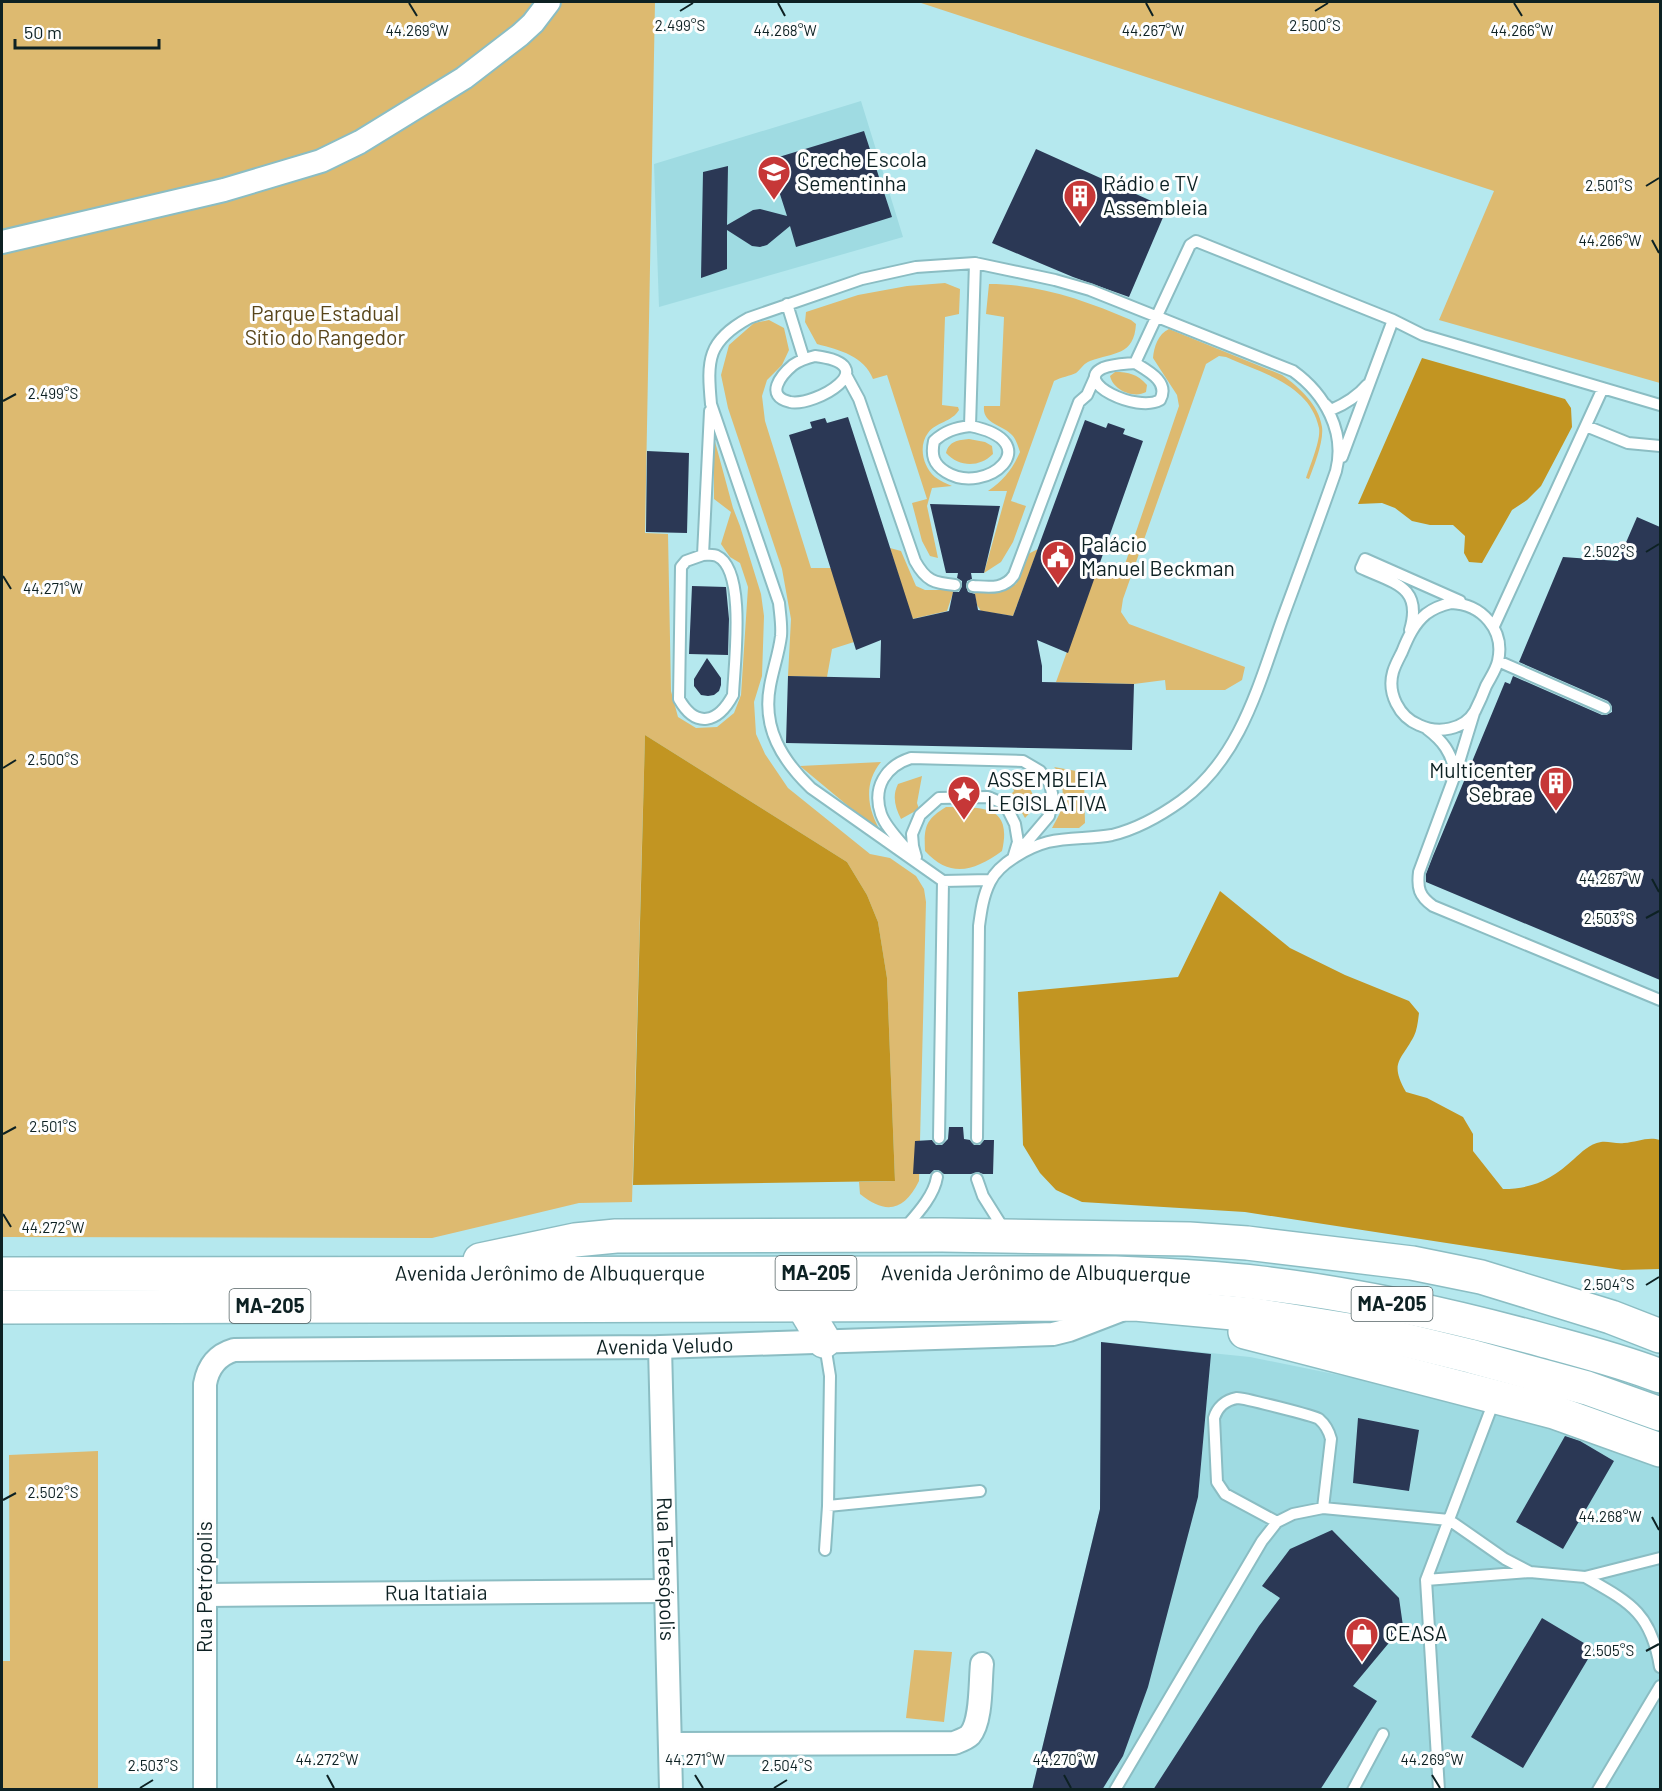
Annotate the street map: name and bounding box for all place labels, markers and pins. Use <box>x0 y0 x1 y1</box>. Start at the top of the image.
place label: Creche Escola Sementinha <box>797 146 927 195</box>
school or university icon: Creche Escola Sementinha <box>756 154 792 201</box>
place label: Rádio e TV Assembleia <box>1103 170 1208 219</box>
building icon: Rádio e TV Assembleia <box>1062 178 1098 225</box>
place label: Palácio Manuel Beckman <box>1081 531 1235 580</box>
public building icon: Palácio Manuel Beckman <box>1040 539 1076 586</box>
place label: Multicenter Sebrae <box>1429 757 1533 806</box>
building icon: Multicenter Sebrae <box>1538 765 1574 812</box>
place label: ASSEMBLEIA LEGISLATIVA <box>987 766 1107 815</box>
place icon: ASSEMBLEIA LEGISLATIVA <box>946 774 982 821</box>
shop icon: CEASA <box>1344 1616 1380 1663</box>
place label: CEASA <box>1385 1620 1448 1645</box>

